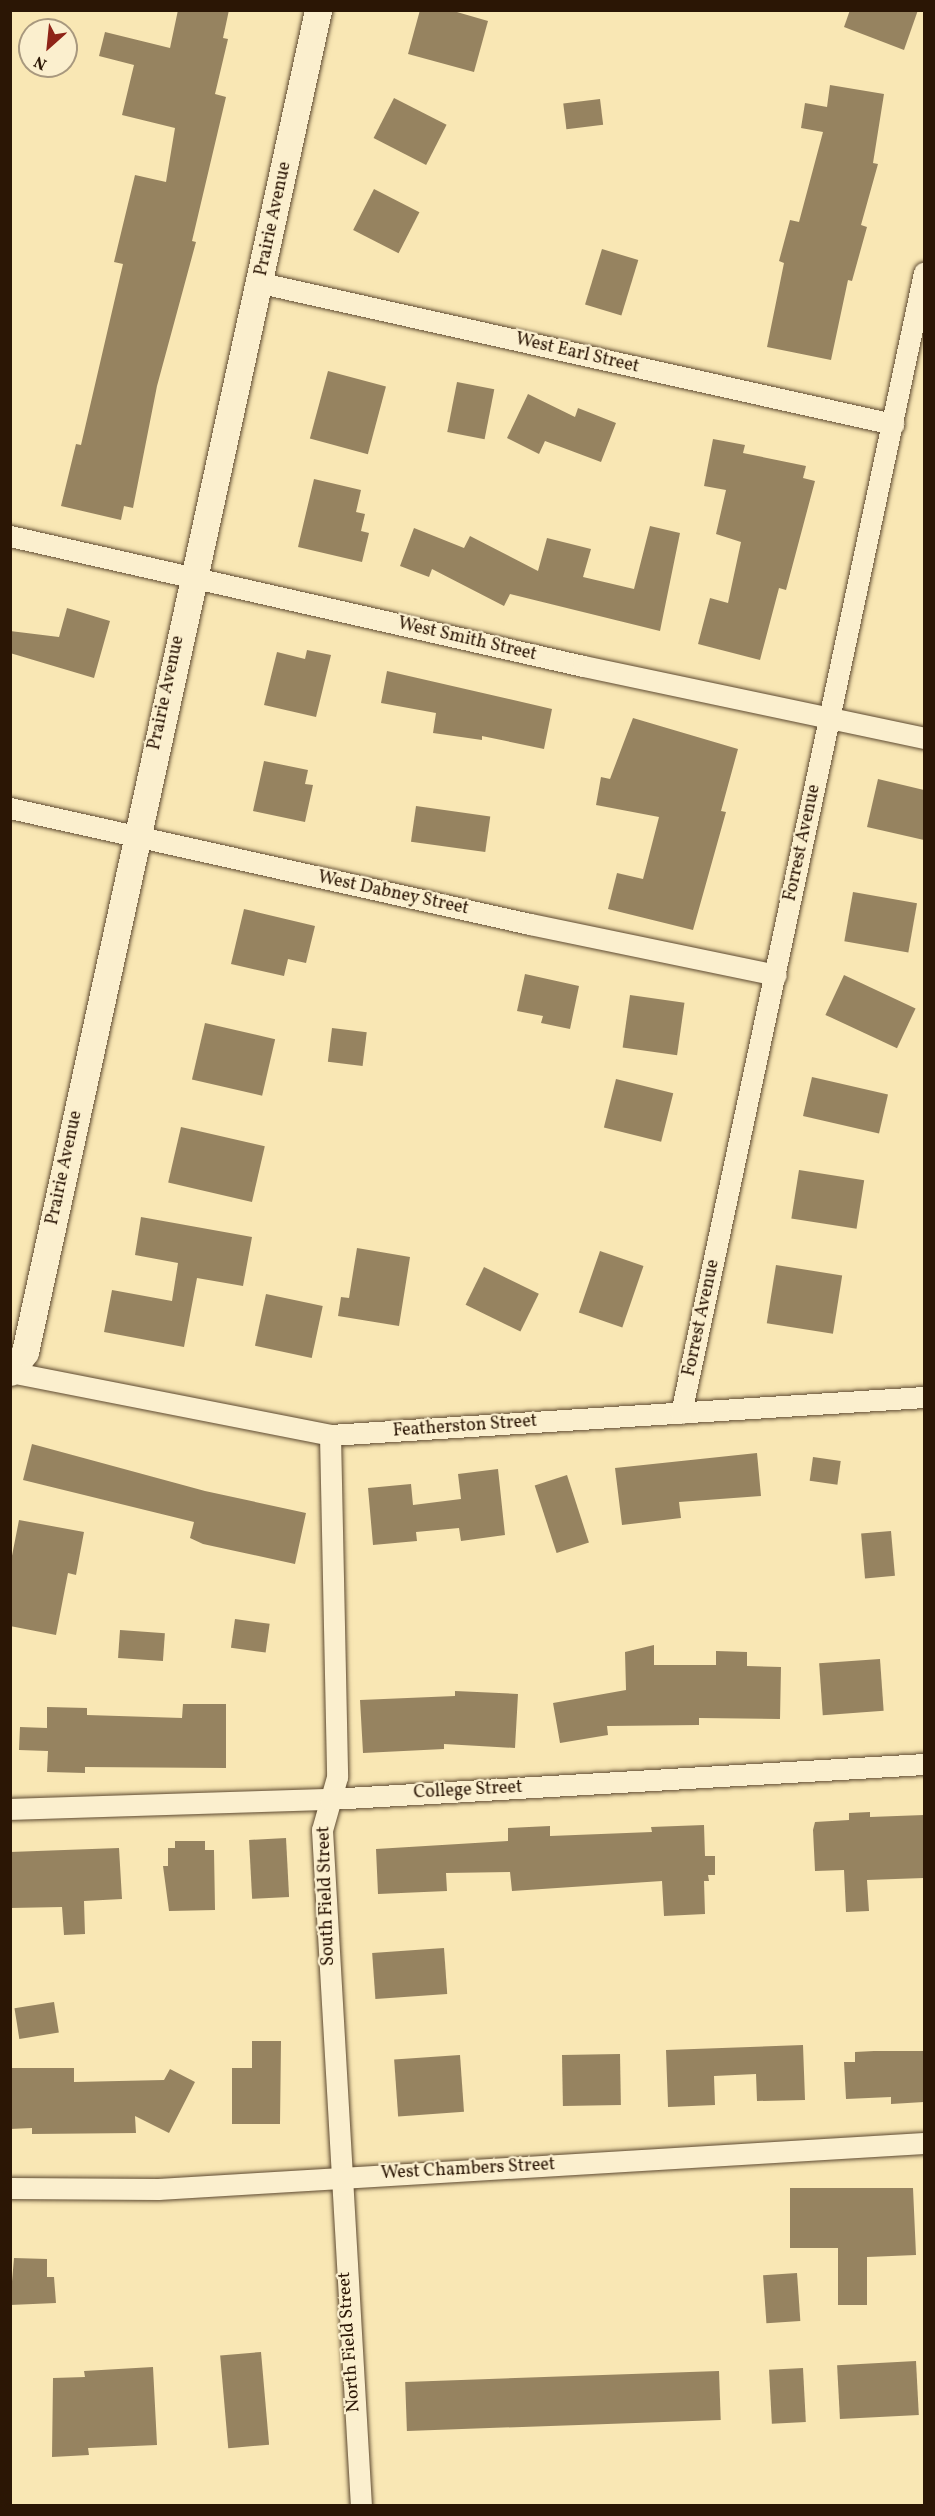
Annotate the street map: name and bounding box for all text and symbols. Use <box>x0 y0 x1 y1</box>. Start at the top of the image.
north arrow <box>18 18 78 78</box>
text: N <box>31 50 51 75</box>
street label: Prairie Avenue <box>251 160 297 278</box>
street label: West Earl Street <box>513 329 641 379</box>
street label: West Smith Street <box>395 614 539 666</box>
street label: Prairie Avenue <box>144 634 190 752</box>
street label: Forrest Avenue <box>780 783 826 903</box>
street label: West Dabney Street <box>315 867 471 921</box>
street label: Prairie Avenue <box>42 1109 88 1227</box>
street label: Forrest Avenue <box>679 1258 725 1378</box>
street label: Featherston Street <box>392 1411 538 1443</box>
street label: College Street <box>413 1777 523 1805</box>
street label: South Field Street <box>314 1826 340 1966</box>
street label: West Chambers Street <box>380 2155 556 2185</box>
street label: North Field Street <box>334 2271 366 2413</box>

